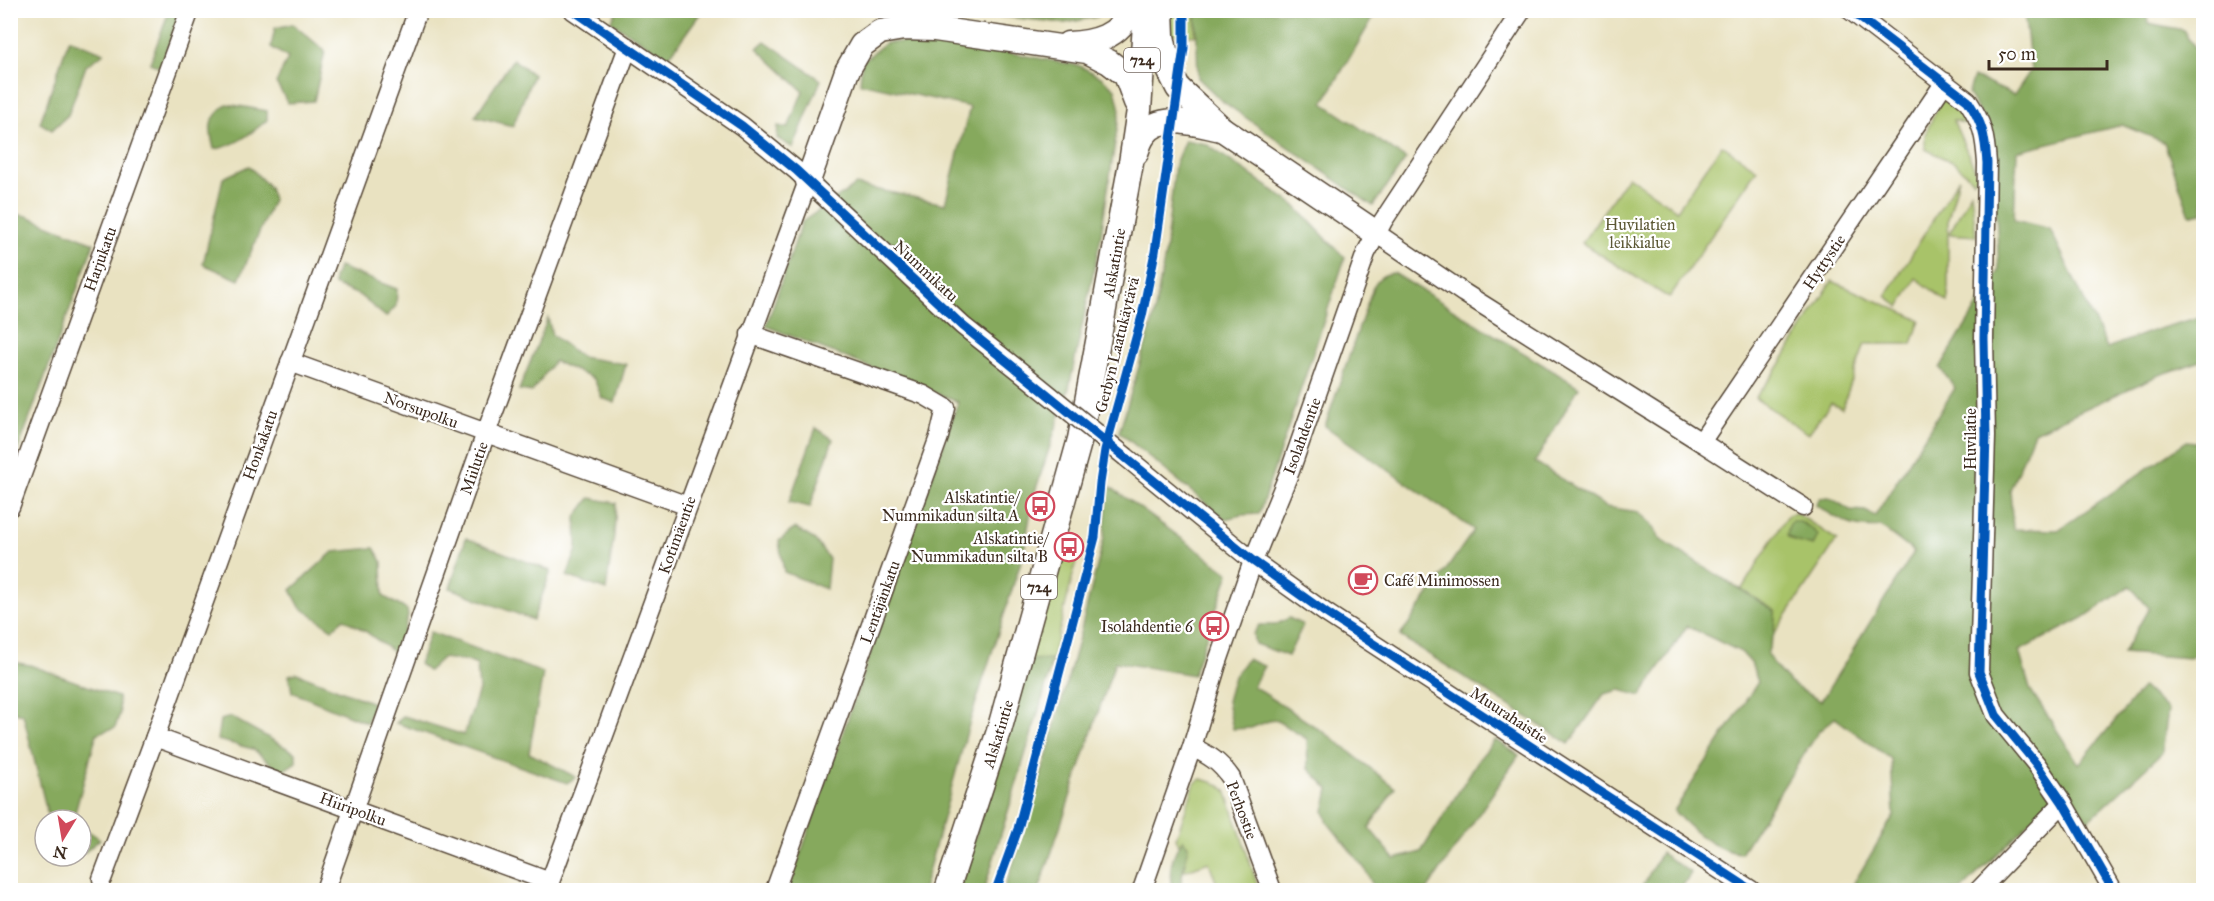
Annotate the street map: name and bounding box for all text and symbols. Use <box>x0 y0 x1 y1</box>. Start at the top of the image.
scale bar <box>1989 33 2108 71</box>
text: 50 m <box>1998 43 2036 65</box>
road number: 724 <box>1124 48 1160 72</box>
park label: Huvilatien leikkialue <box>1605 215 1676 252</box>
street label: Harjukatu <box>80 224 121 294</box>
street label: Alskatintie <box>1098 226 1130 300</box>
street label: Hyttystie <box>1799 231 1849 293</box>
street label: Nummikatu <box>890 236 963 306</box>
street label: Gerbyn Laatukäytävä <box>1091 275 1143 415</box>
street label: Norsupolku <box>381 388 461 432</box>
street label: Isolahdentie <box>1279 395 1325 477</box>
street label: Honkakatu <box>239 407 282 483</box>
street label: Huvilatie <box>1961 408 1980 470</box>
street label: Miilutie <box>456 439 492 497</box>
place label: Alskatintie/ Nummikadun silta A <box>882 488 1021 525</box>
bus stop icon: Alskatintie/ Nummikadun silta A <box>1024 490 1056 522</box>
street label: Kotimäentie <box>654 493 700 577</box>
place label: Alskatintie/ Nummikadun silta B <box>911 529 1050 566</box>
bus stop icon: Alskatintie/ Nummikadun silta B <box>1053 531 1085 563</box>
street label: Lentäjänkatu <box>856 557 904 646</box>
cafe icon: Café Minimossen <box>1347 564 1379 596</box>
place label: Café Minimossen <box>1384 571 1500 590</box>
road number: 724 <box>1021 575 1057 599</box>
bus stop icon: Isolahdentie 6 <box>1198 610 1230 642</box>
place label: Isolahdentie 6 <box>1101 617 1194 636</box>
street label: Muurahaistie <box>1467 683 1552 747</box>
street label: Alskatintie <box>978 697 1017 771</box>
street label: Perhostie <box>1222 778 1262 842</box>
street label: Hiiripolku <box>317 788 389 830</box>
north arrow <box>33 808 93 868</box>
text: N <box>51 842 69 863</box>

